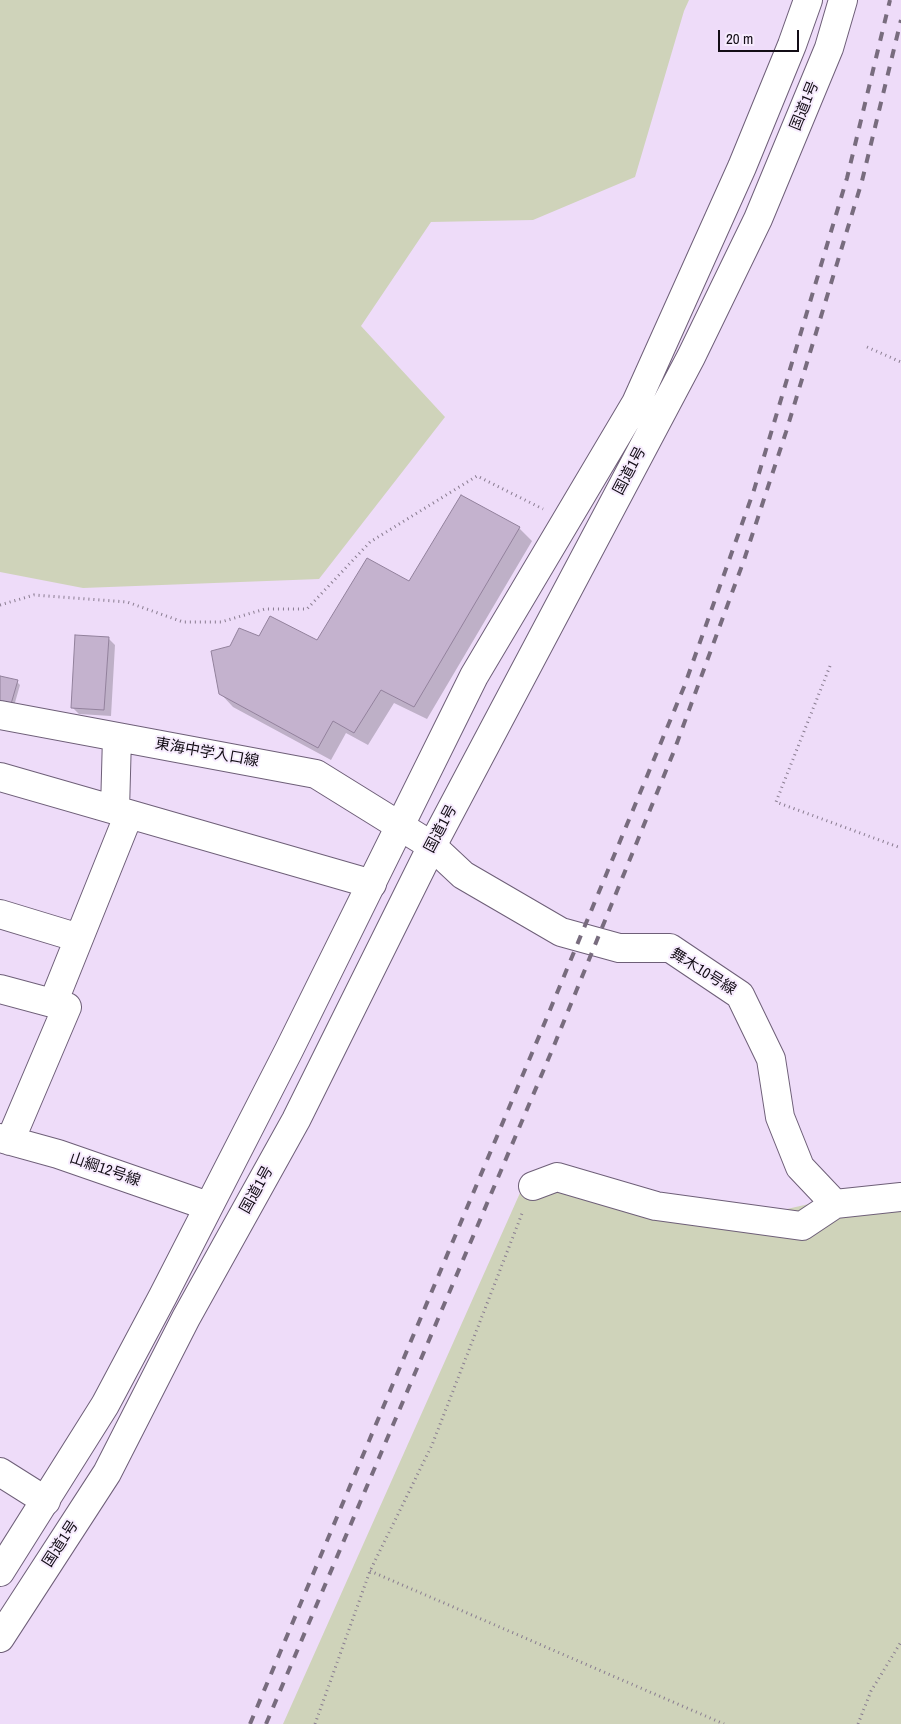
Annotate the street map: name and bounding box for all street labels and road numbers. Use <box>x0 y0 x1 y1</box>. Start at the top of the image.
street label: 国道1号 <box>787 79 823 133</box>
street label: 国道1号 <box>610 444 650 498</box>
street label: 東海中学入口線 <box>154 735 260 771</box>
street label: 国道1号 <box>421 802 461 856</box>
street label: 舞木10号線 <box>667 945 739 999</box>
street label: 山綱12号線 <box>67 1149 143 1191</box>
street label: 国道1号 <box>237 1163 277 1217</box>
street label: 国道1号 <box>39 1517 83 1571</box>

